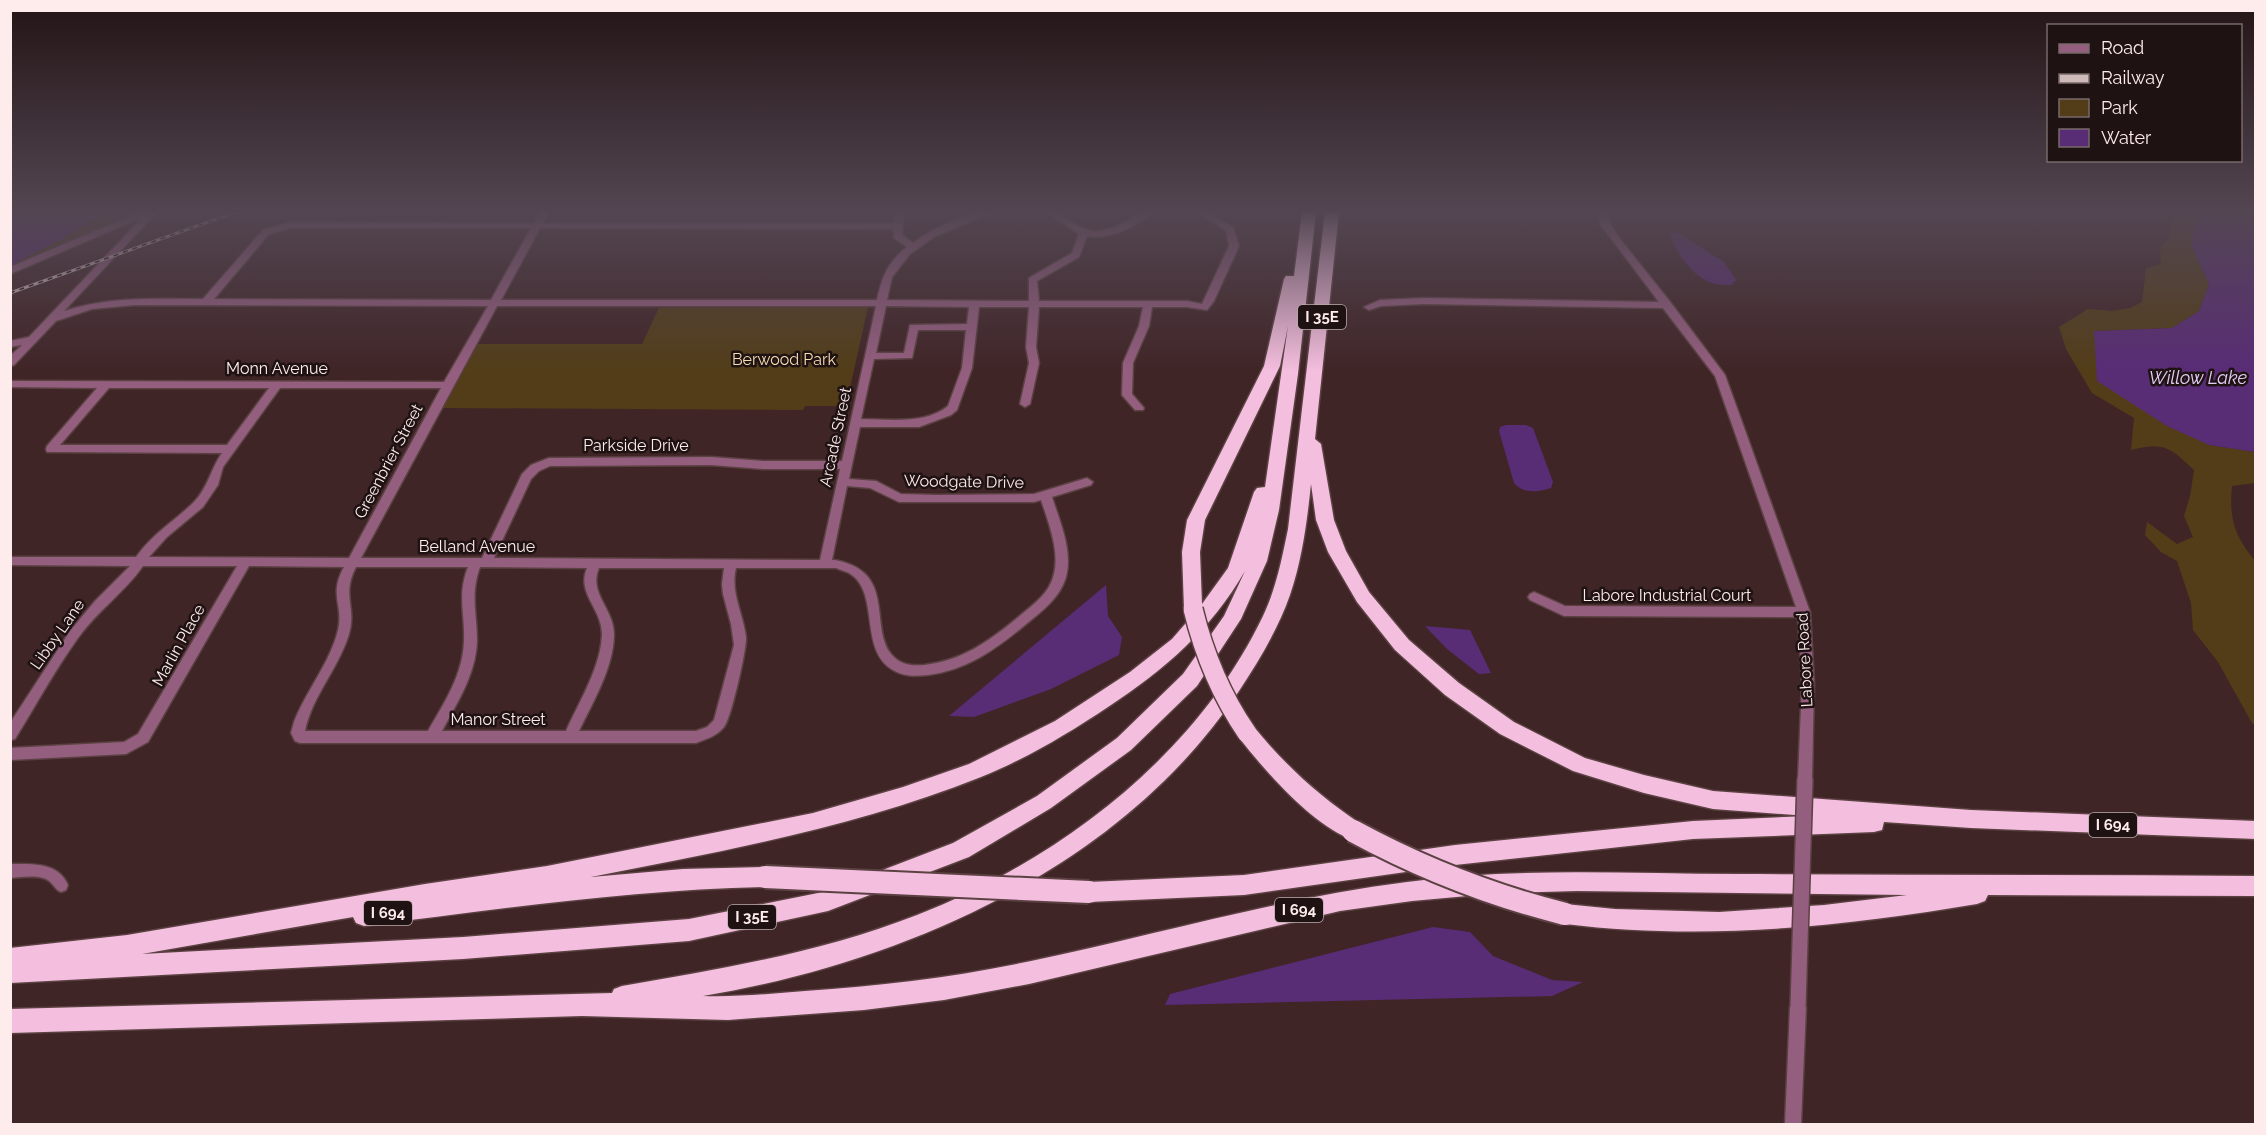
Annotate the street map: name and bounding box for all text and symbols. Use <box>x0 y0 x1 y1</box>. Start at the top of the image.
legend <box>2047 24 2242 162</box>
text: Road <box>2101 37 2144 58</box>
text: Railway <box>2101 67 2165 88</box>
text: Park <box>2101 97 2138 118</box>
text: Water <box>2101 127 2152 148</box>
road number: I 35E <box>1298 305 1346 329</box>
park label: Berwood Park <box>732 350 837 369</box>
street label: Monn Avenue <box>226 359 328 378</box>
water label: Willow Lake <box>2149 367 2248 388</box>
street label: Arcade Street <box>816 385 855 489</box>
street label: Greenbrier Street <box>350 400 427 522</box>
street label: Parkside Drive <box>583 436 689 455</box>
street label: Woodgate Drive <box>904 471 1024 492</box>
street label: Belland Avenue <box>419 537 535 556</box>
street label: Labore Industrial Court <box>1583 586 1752 605</box>
street label: Libby Lane <box>26 596 89 673</box>
street label: Marlin Place <box>148 601 209 689</box>
street label: Labore Road <box>1793 612 1816 708</box>
street label: Manor Street <box>450 710 546 729</box>
road number: I 694 <box>2089 813 2137 837</box>
road number: I 694 <box>1275 898 1323 922</box>
road number: I 694 <box>364 901 412 925</box>
road number: I 35E <box>728 905 776 929</box>

